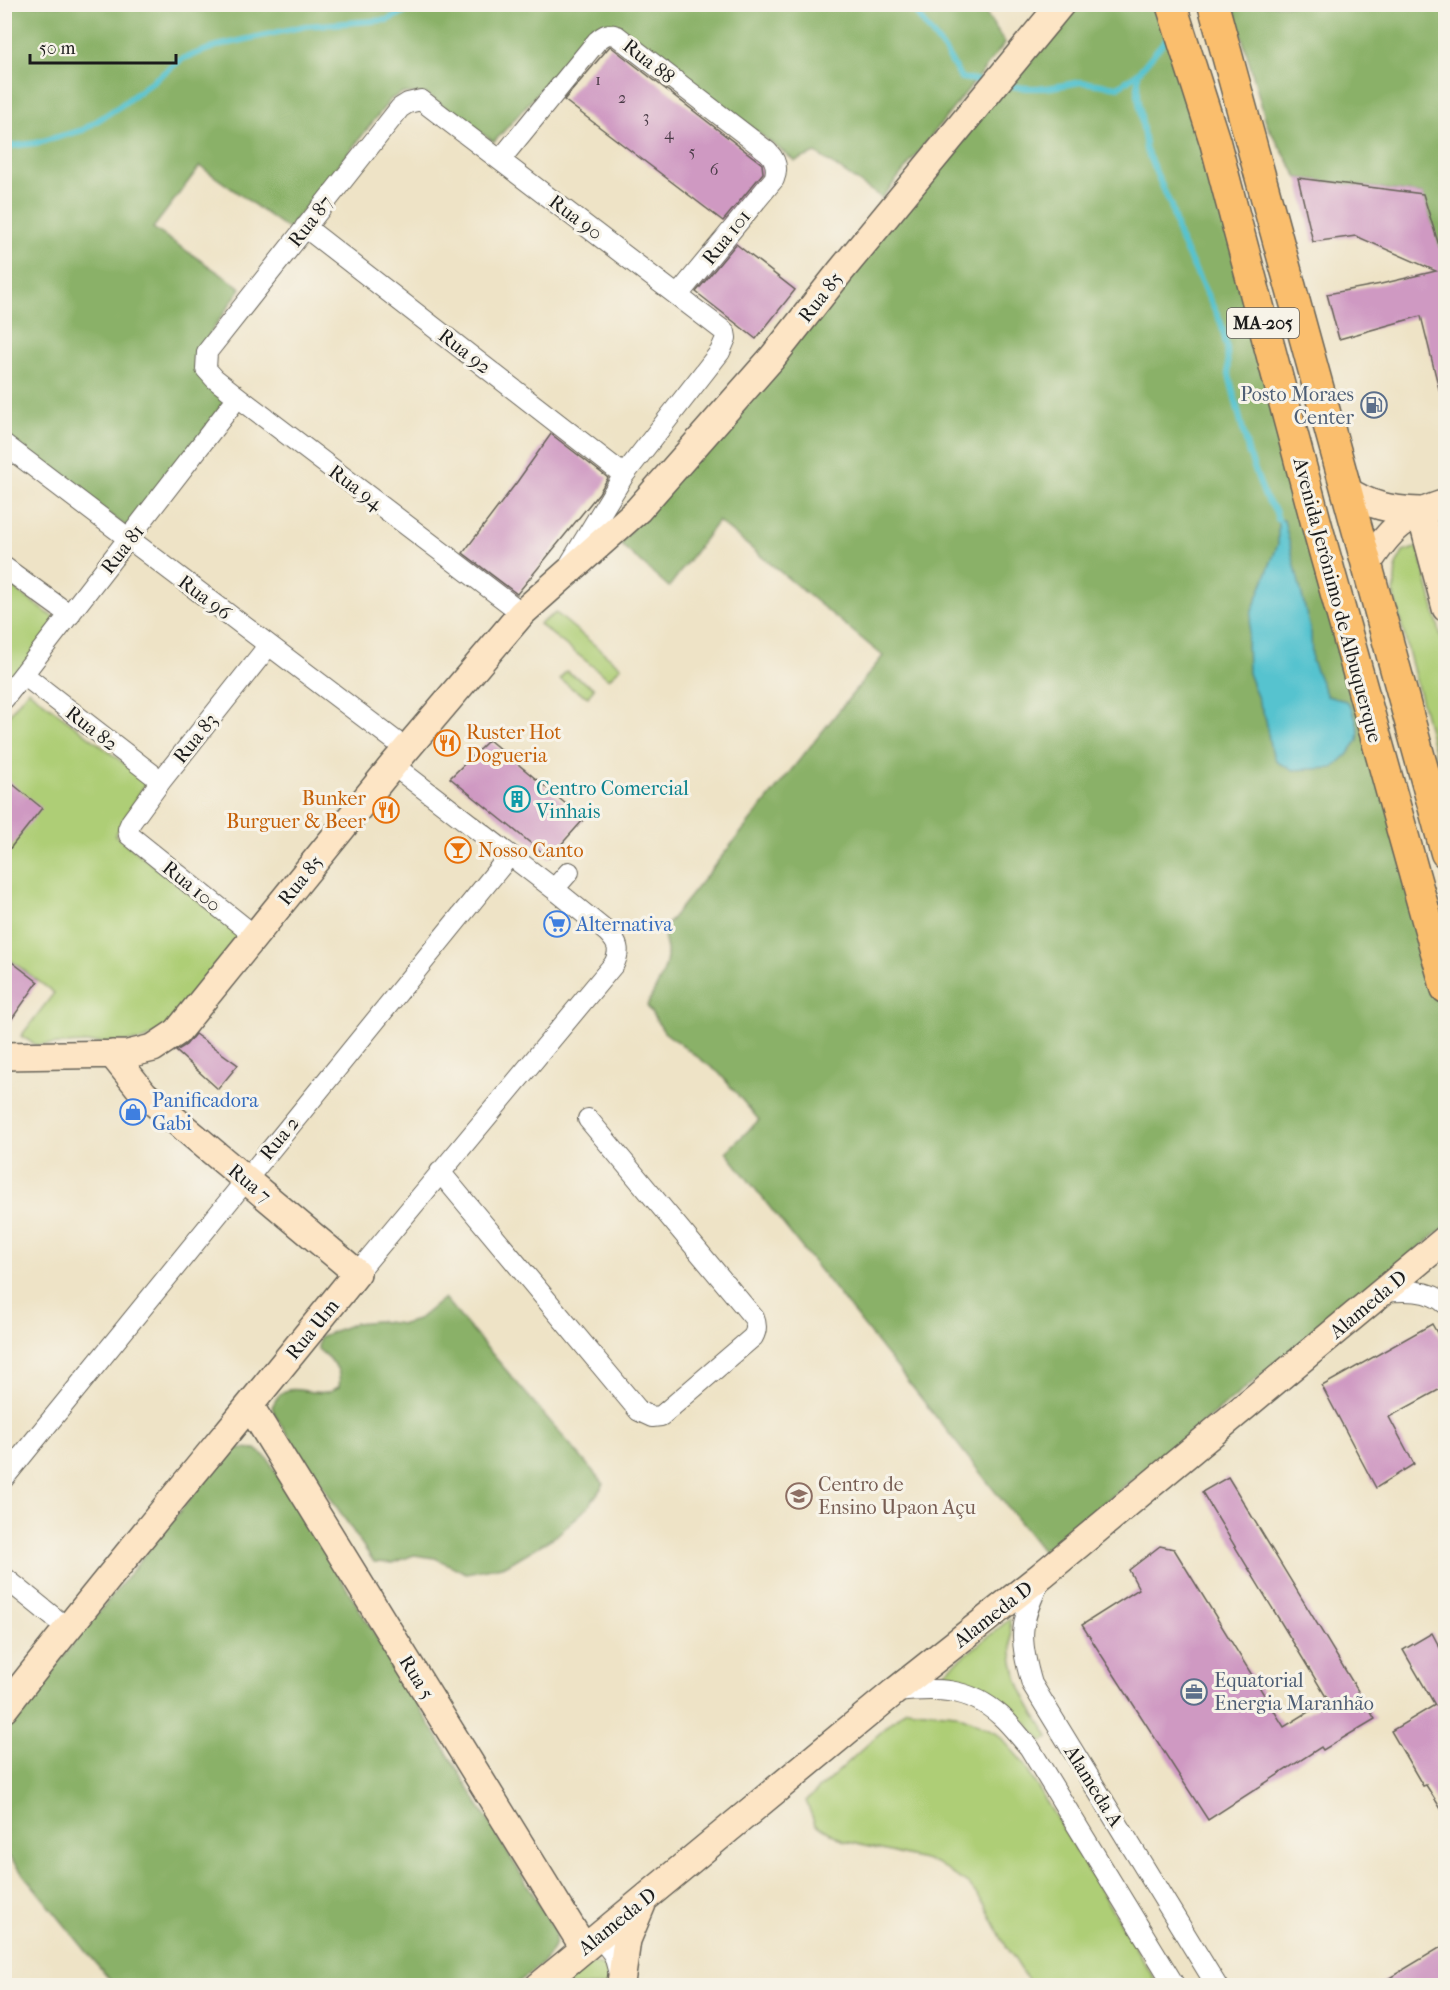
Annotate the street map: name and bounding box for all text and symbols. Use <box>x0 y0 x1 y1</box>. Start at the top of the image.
scale bar <box>30 27 176 65</box>
street label: Rua 88 <box>618 34 679 89</box>
text: 50 m <box>39 38 76 59</box>
house number: 1 <box>595 70 601 89</box>
house number: 2 <box>618 88 626 107</box>
house number: 3 <box>643 107 649 126</box>
house number: 4 <box>664 124 674 143</box>
house number: 5 <box>689 142 696 161</box>
house number: 6 <box>710 160 719 179</box>
street label: Rua 90 <box>545 190 607 245</box>
street label: Rua 87 <box>283 191 338 252</box>
street label: Rua 101 <box>697 205 756 269</box>
street label: Rua 85 <box>794 267 847 327</box>
road number: MA-205 <box>1227 308 1299 338</box>
street label: Rua 92 <box>434 324 495 379</box>
place label: Posto Moraes Center <box>1240 383 1354 429</box>
fuel station icon: Posto Moraes Center <box>1359 390 1389 420</box>
street label: Avenida Jerônimo de Albuquerque <box>1288 454 1387 745</box>
street label: Rua 94 <box>324 460 388 516</box>
street label: Rua 81 <box>96 520 149 579</box>
street label: Rua 96 <box>174 570 236 625</box>
street label: Rua 82 <box>61 701 122 756</box>
street label: Rua 83 <box>168 709 222 768</box>
place label: Ruster Hot Dogueria <box>466 721 561 767</box>
restaurant icon: Ruster Hot Dogueria <box>432 728 462 758</box>
place label: Centro Comercial Vinhais <box>535 777 689 823</box>
building icon: Centro Comercial Vinhais <box>502 784 532 814</box>
place label: Bunker Burguer & Beer <box>226 787 366 833</box>
restaurant icon: Bunker Burguer & Beer <box>371 795 401 825</box>
bar icon: Nosso Canto <box>443 835 473 865</box>
place label: Nosso Canto <box>478 839 584 862</box>
street label: Rua 85 <box>273 851 327 910</box>
street label: Rua 100 <box>158 856 225 917</box>
supermarket icon: Alternativa <box>542 909 572 939</box>
place label: Alternativa <box>575 913 673 936</box>
place label: Panificadora Gabi <box>152 1089 259 1135</box>
shop icon: Panificadora Gabi <box>118 1097 148 1127</box>
street label: Rua 2 <box>255 1112 304 1165</box>
street label: Rua 7 <box>224 1159 276 1208</box>
street label: Alameda D <box>1324 1265 1412 1344</box>
street label: Rua Um <box>281 1294 344 1364</box>
place label: Centro de Ensino Upaon Açu <box>818 1473 976 1519</box>
school or university icon: Centro de Ensino Upaon Açu <box>784 1481 814 1511</box>
street label: Alameda D <box>948 1576 1037 1653</box>
street label: Rua 5 <box>394 1651 439 1704</box>
place label: Equatorial Energia Maranhão <box>1214 1669 1374 1715</box>
office icon: Equatorial Energia Maranhão <box>1179 1677 1209 1707</box>
street label: Alameda A <box>1059 1740 1128 1832</box>
street label: Alameda D <box>573 1883 661 1960</box>

